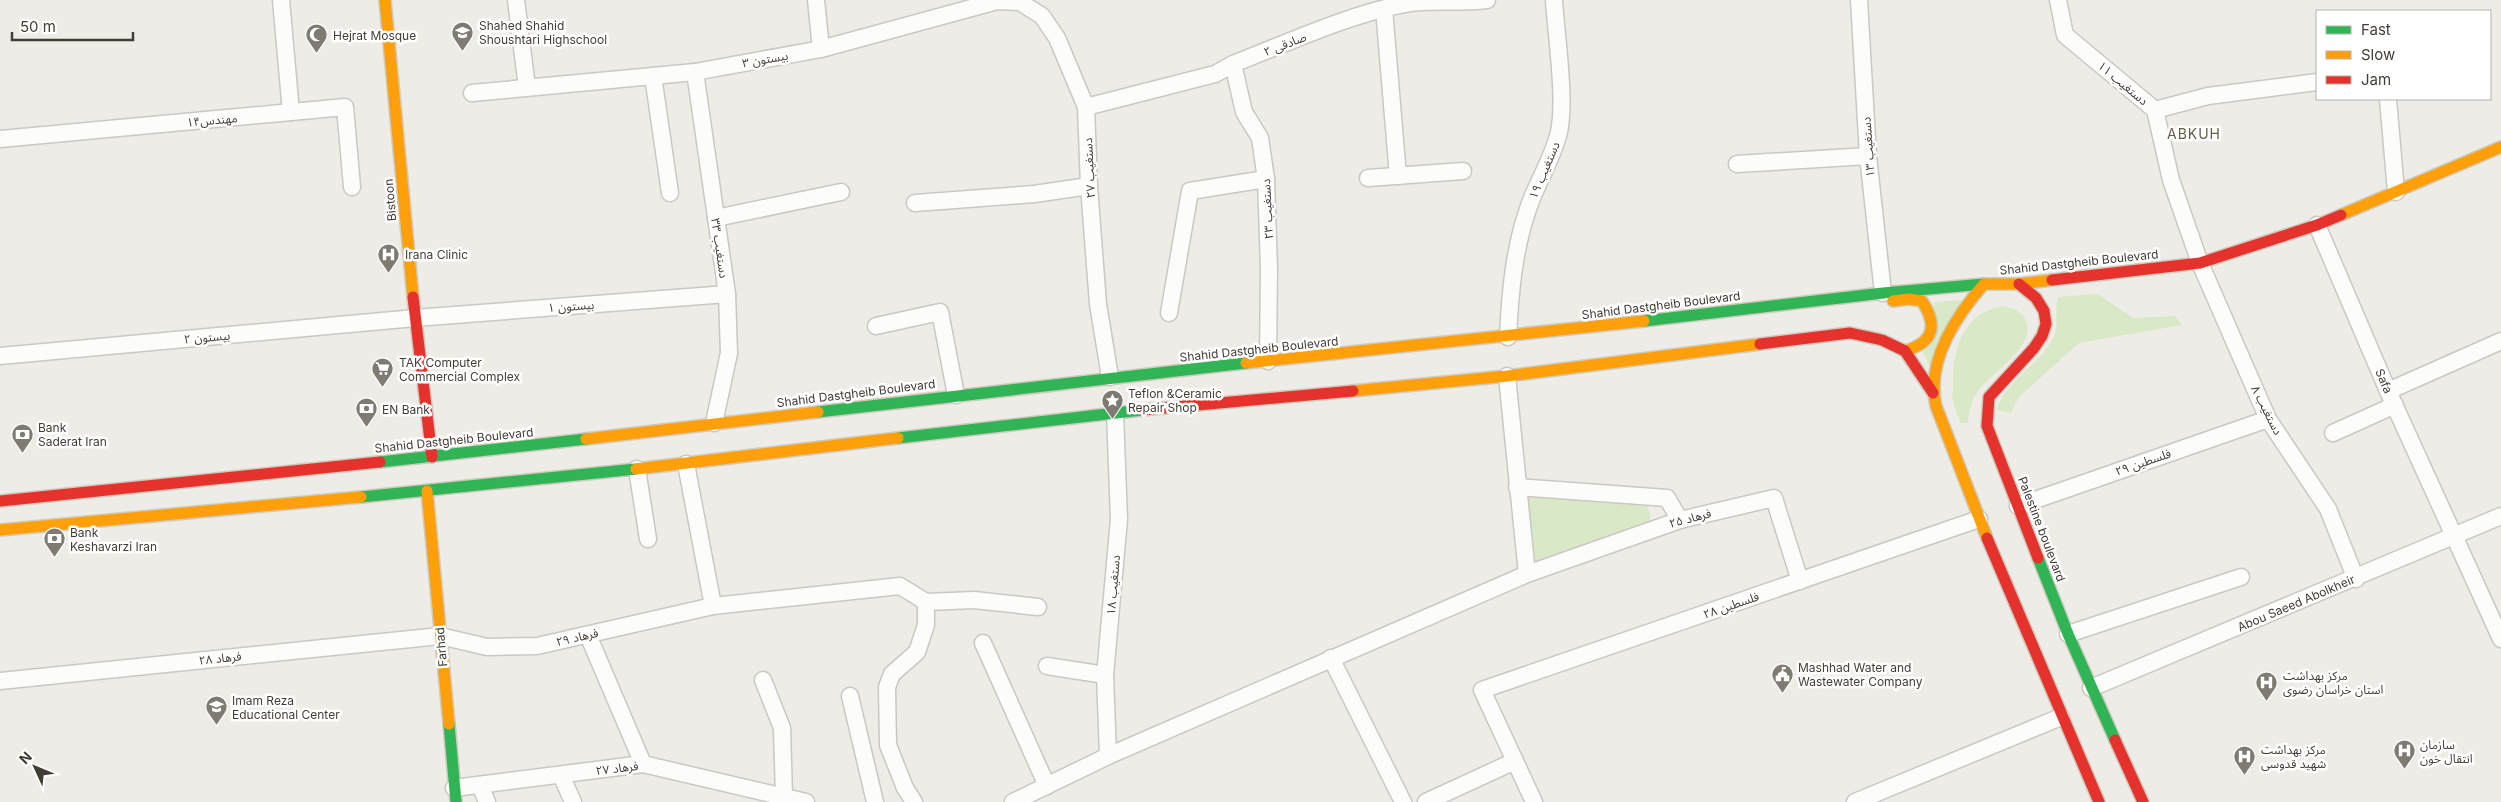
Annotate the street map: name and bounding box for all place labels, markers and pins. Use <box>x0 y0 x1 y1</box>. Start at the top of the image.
place label: Shahed Shahid Shoushtari Highschool <box>479 18 607 47</box>
school or university icon: Shahed Shahid Shoushtari Highschool <box>451 20 475 51</box>
mosque icon: Hejrat Mosque <box>305 23 329 54</box>
place label: Hejrat Mosque <box>333 28 416 43</box>
hospital icon: Irana Clinic <box>377 242 401 273</box>
place label: Irana Clinic <box>405 247 468 262</box>
place label: TAK Computer Commercial Complex <box>399 355 521 384</box>
supermarket icon: TAK Computer Commercial Complex <box>371 357 395 388</box>
place label: Teflon &Ceramic Repair Shop <box>1128 386 1222 415</box>
place icon: Teflon &Ceramic Repair Shop <box>1100 388 1124 419</box>
bank icon: EN Bank <box>354 397 378 428</box>
place label: EN Bank <box>382 402 430 417</box>
place label: Bank Saderat Iran <box>38 420 107 449</box>
bank icon: Bank Saderat Iran <box>10 422 34 453</box>
place label: Bank Keshavarzi Iran <box>70 525 157 554</box>
bank icon: Bank Keshavarzi Iran <box>42 527 66 558</box>
place label: Mashhad Water and Wastewater Company <box>1798 660 1923 689</box>
public building icon: Mashhad Water and Wastewater Company <box>1770 662 1794 693</box>
place label: مرکز بهداشت استان خراسان رضوی <box>2283 668 2384 697</box>
hospital icon: مرکز بهداشت استان خراسان رضوی <box>2255 670 2279 701</box>
place label: Imam Reza Educational Center <box>232 693 340 722</box>
school or university icon: Imam Reza Educational Center <box>204 695 228 726</box>
place label: سازمان انتقال خون <box>2420 737 2473 766</box>
hospital icon: سازمان انتقال خون <box>2392 739 2416 770</box>
place label: مرکز بهداشت شهید قدوسی <box>2261 742 2326 771</box>
hospital icon: مرکز بهداشت شهید قدوسی <box>2233 744 2257 775</box>

